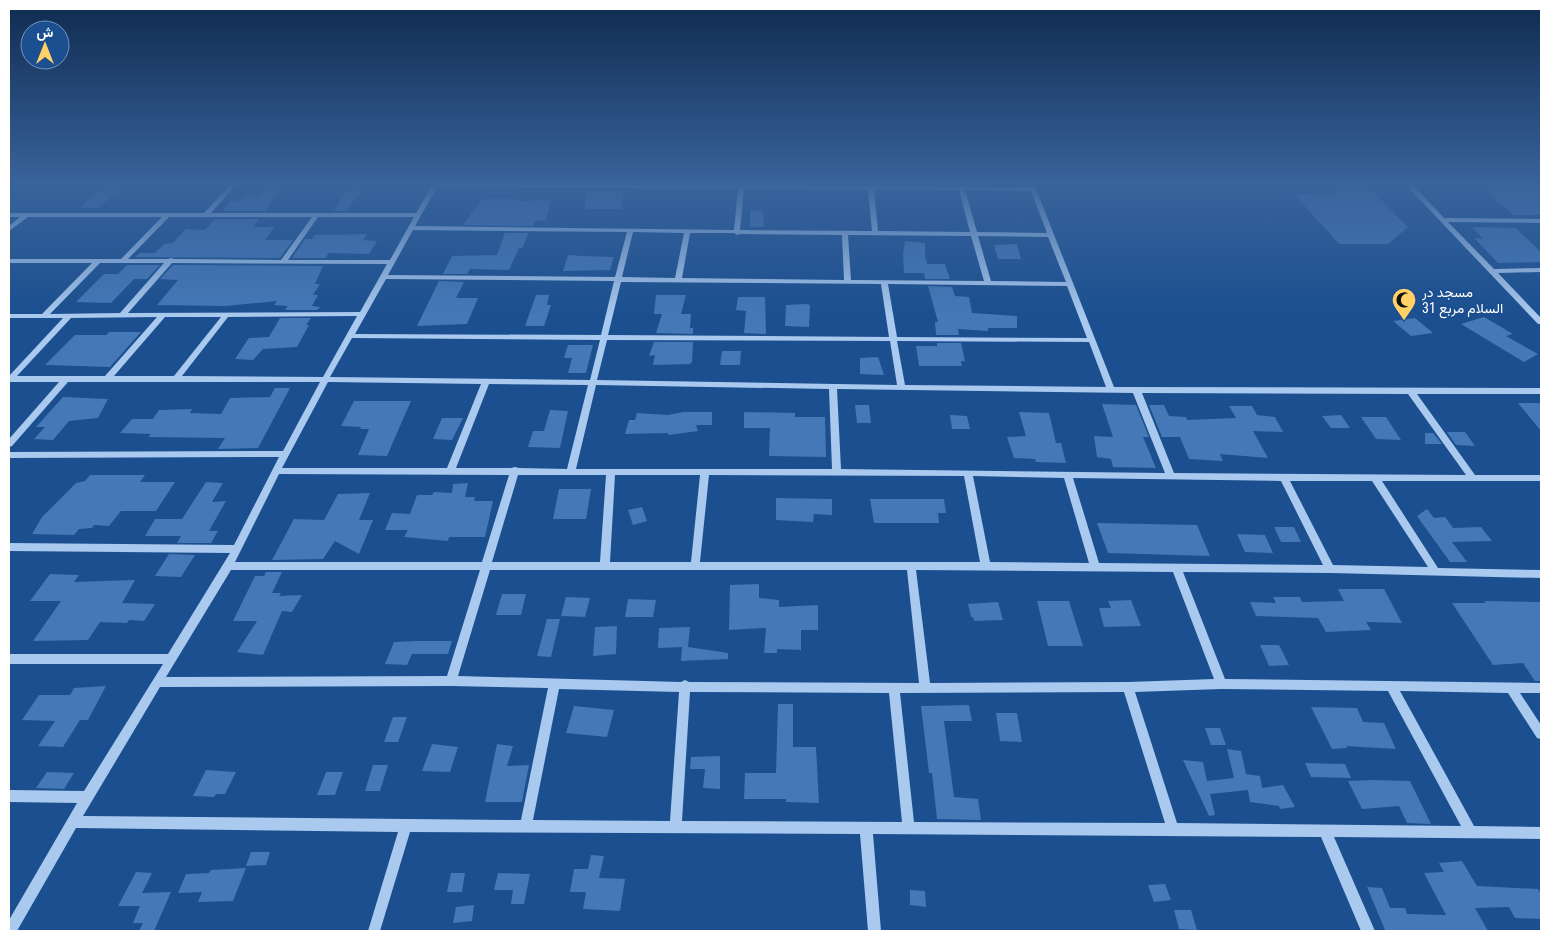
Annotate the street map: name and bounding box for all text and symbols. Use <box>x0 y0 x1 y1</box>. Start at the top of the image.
north arrow <box>20 20 70 70</box>
text: ش <box>37 24 54 41</box>
place label: مسجد در السلام مربع 31 <box>1421 284 1503 319</box>
mosque icon: مسجد در السلام مربع 31 <box>1391 287 1417 321</box>

